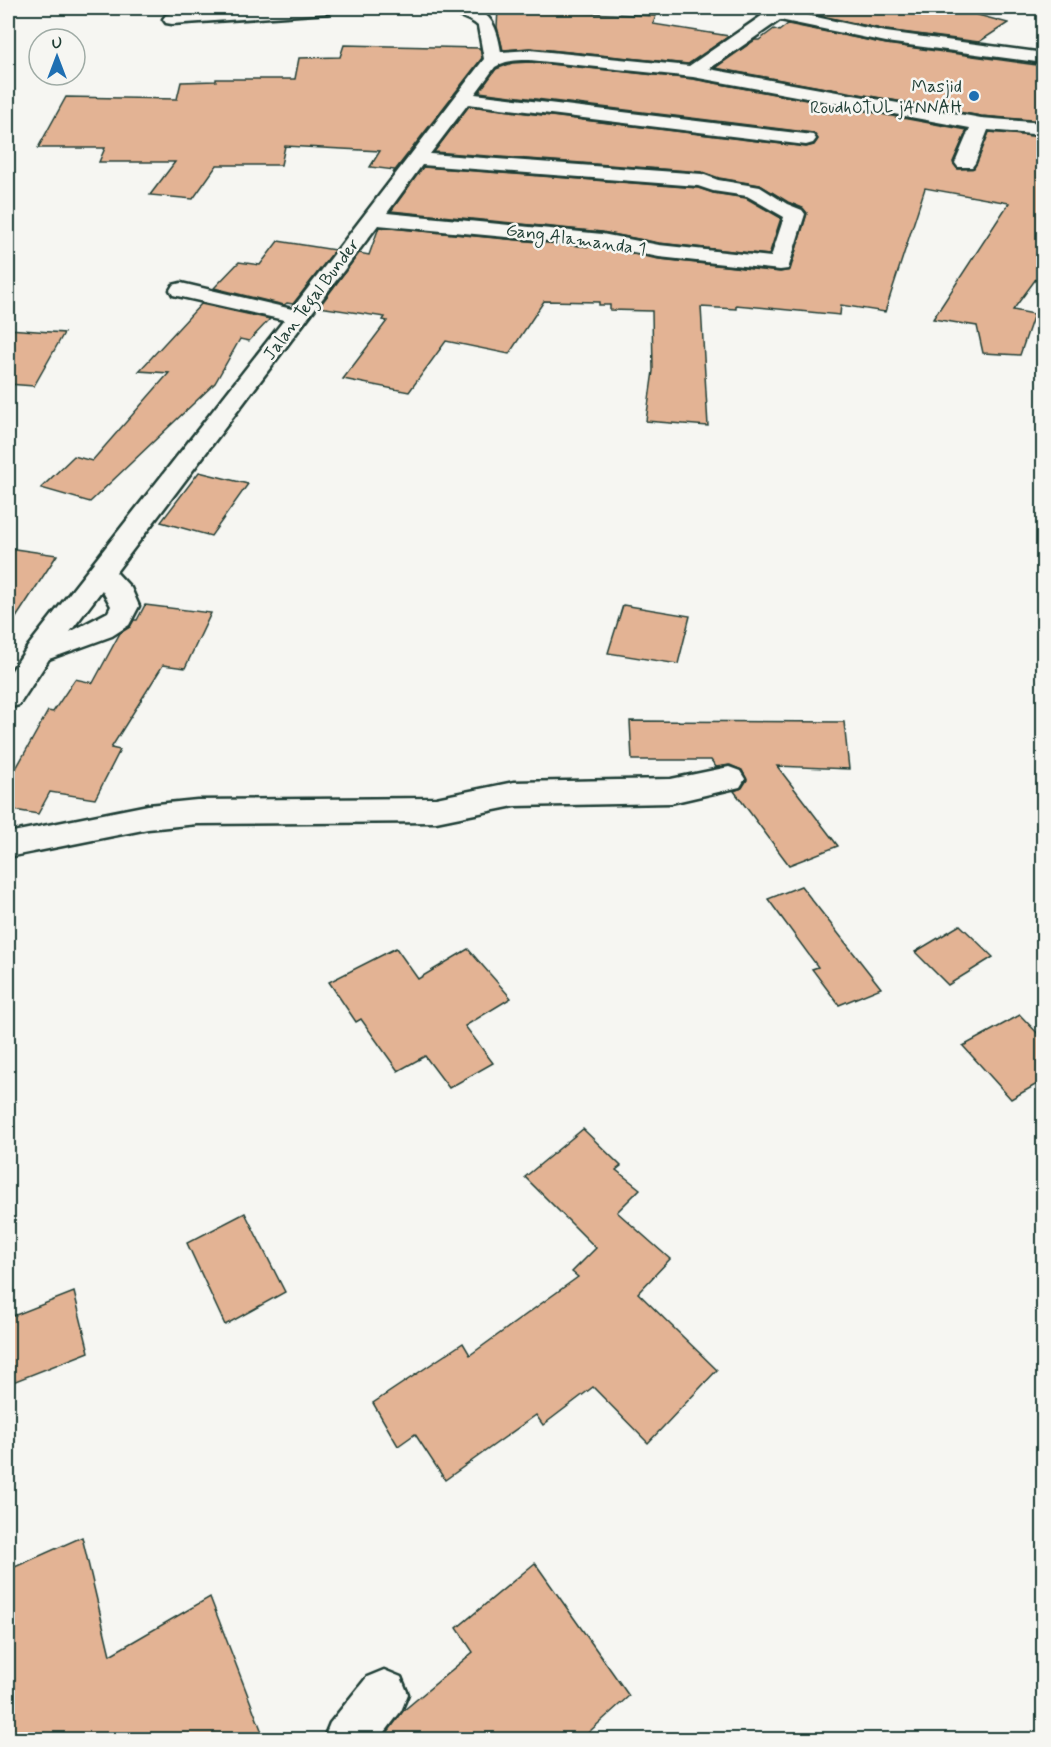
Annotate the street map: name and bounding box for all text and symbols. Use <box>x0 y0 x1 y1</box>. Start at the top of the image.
north arrow <box>27 27 87 87</box>
text: U <box>52 33 62 54</box>
place label: Masjid RoudhOTUL jANNAH <box>810 75 962 120</box>
marker: Masjid RoudhOTUL jANNAH <box>967 89 981 103</box>
street label: Gang Alamanda 1 <box>504 218 647 263</box>
street label: Jalan Tegal Bunder <box>258 233 367 367</box>

